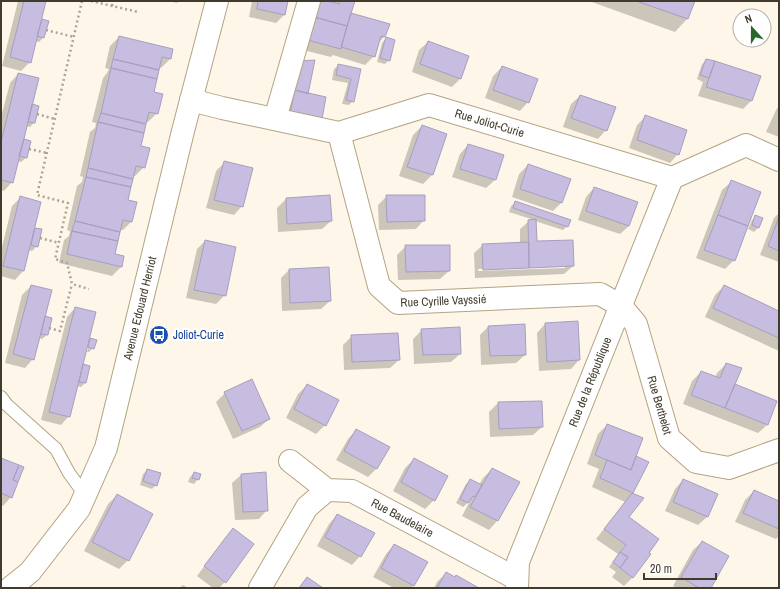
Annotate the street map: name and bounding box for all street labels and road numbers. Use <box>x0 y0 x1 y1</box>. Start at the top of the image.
street label: Rue Joliot-Curie <box>453 105 526 141</box>
street label: Avenue Edouard Herriot <box>119 254 160 363</box>
street label: Rue Cyrille Vayssié <box>400 291 487 311</box>
street label: Rue de la République <box>565 335 615 429</box>
street label: Rue Berthelot <box>643 374 676 437</box>
street label: Rue Baudelaire <box>368 495 436 541</box>

